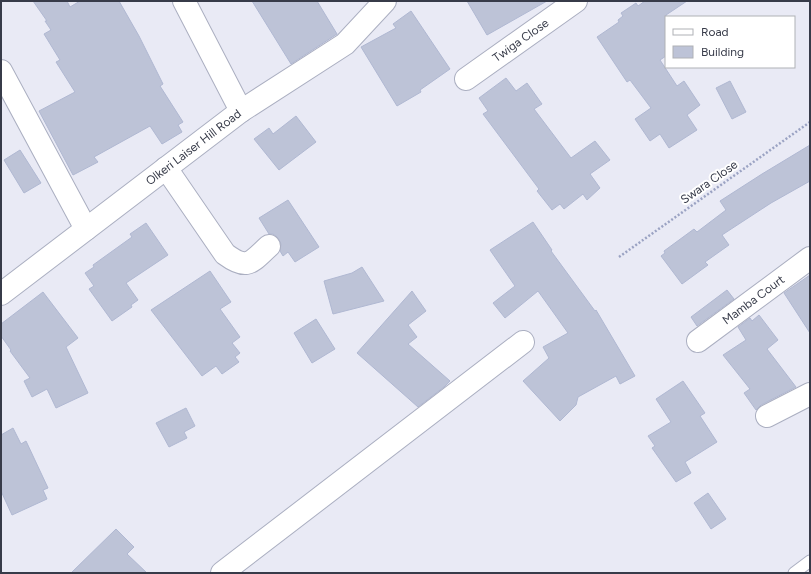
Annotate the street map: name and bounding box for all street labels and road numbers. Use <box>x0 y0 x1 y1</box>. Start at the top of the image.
street label: Twiga Close <box>490 15 552 65</box>
street label: Olkeri Laiser Hill Road <box>143 106 244 188</box>
street label: Swara Close <box>678 157 741 207</box>
street label: Mamba Court <box>720 272 788 327</box>

